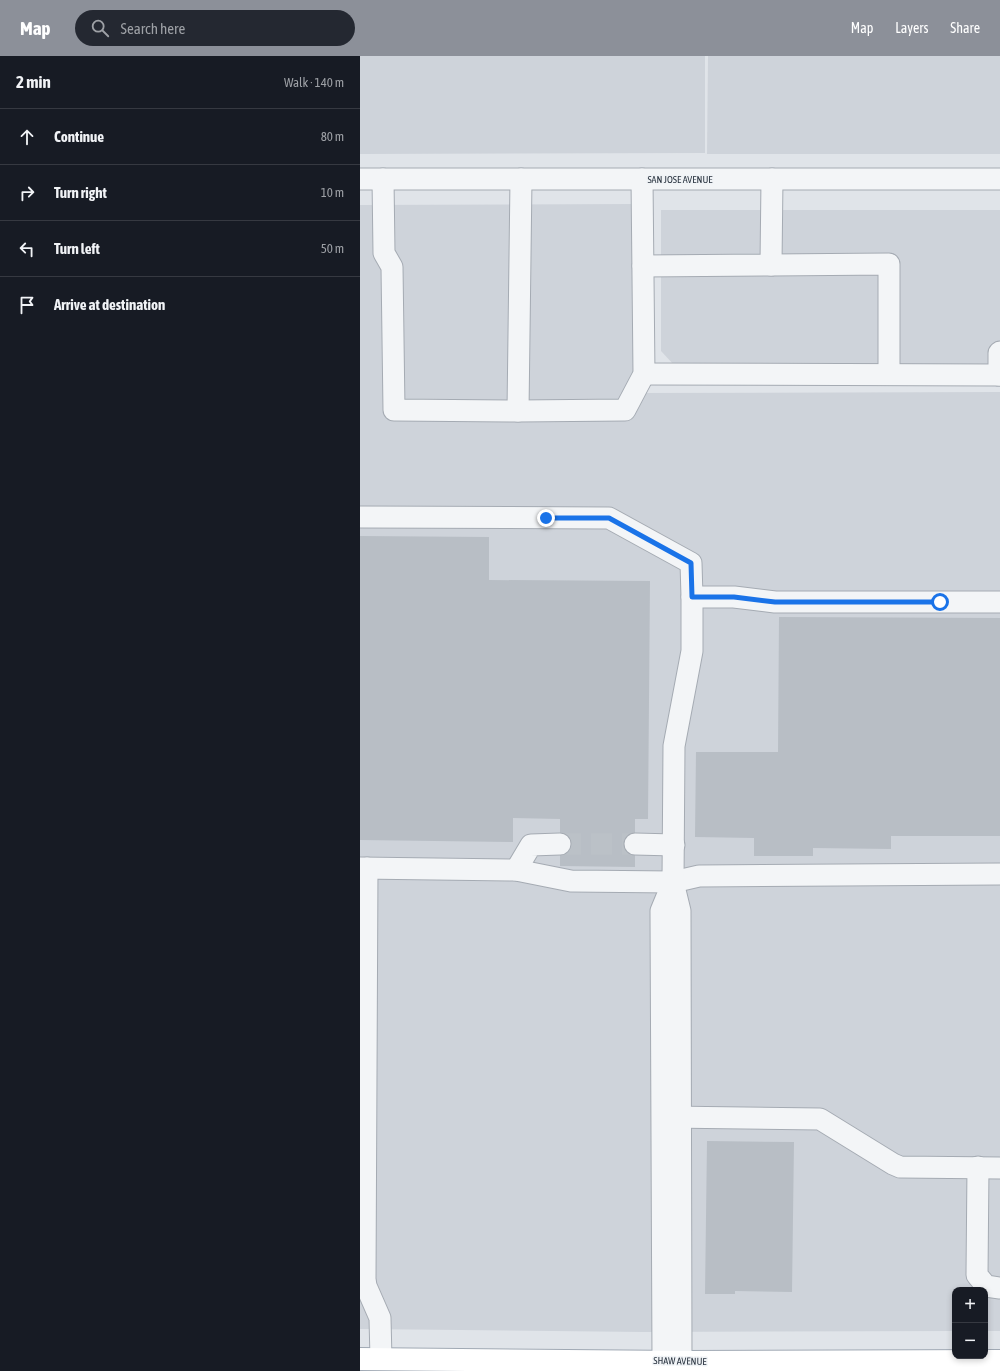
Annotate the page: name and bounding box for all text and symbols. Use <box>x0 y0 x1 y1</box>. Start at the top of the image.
search box <box>75 10 355 46</box>
text: Map <box>20 17 51 39</box>
icon: search <box>89 17 111 39</box>
text: Search here <box>121 20 185 37</box>
text: Map <box>851 20 873 36</box>
text: Layers <box>895 20 928 36</box>
text: Share <box>950 20 980 36</box>
text: 2 min <box>16 72 51 92</box>
text: Walk · 140 m <box>284 75 344 90</box>
icon: ahead <box>16 126 38 148</box>
text: Continue <box>54 128 104 145</box>
text: 80 m <box>321 129 344 144</box>
street label: SAN JOSE AVENUE <box>647 174 713 185</box>
icon: right <box>16 182 38 204</box>
text: Turn right <box>54 184 107 201</box>
text: 10 m <box>321 185 344 200</box>
icon: left <box>16 238 38 260</box>
text: Turn left <box>54 240 100 257</box>
text: 50 m <box>321 241 344 256</box>
icon: arrive <box>16 294 38 316</box>
text: Arrive at destination <box>54 296 165 313</box>
route end <box>537 509 555 527</box>
route start <box>931 593 949 611</box>
map controls <box>952 1287 988 1359</box>
button: + <box>952 1287 988 1323</box>
button: − <box>952 1323 988 1359</box>
street label: SHAW AVENUE <box>653 1355 707 1367</box>

